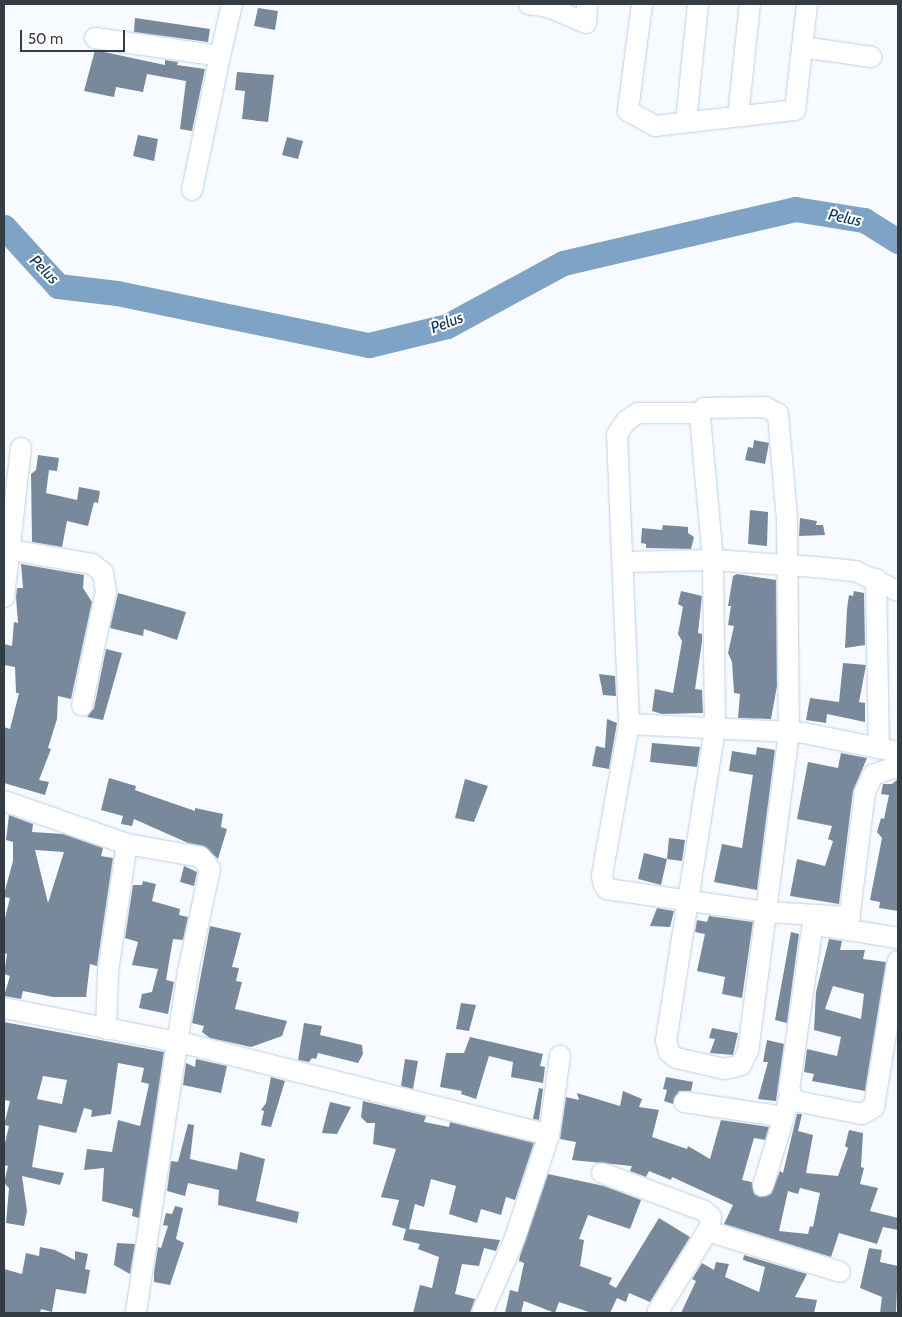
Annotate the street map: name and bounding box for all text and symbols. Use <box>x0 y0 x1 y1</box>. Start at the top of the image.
scale bar <box>22 20 128 52</box>
text: 50 m <box>28 30 63 48</box>
water label: Pelus <box>827 205 863 231</box>
water label: Pelus <box>25 251 63 289</box>
water label: Pelus <box>428 308 466 338</box>

